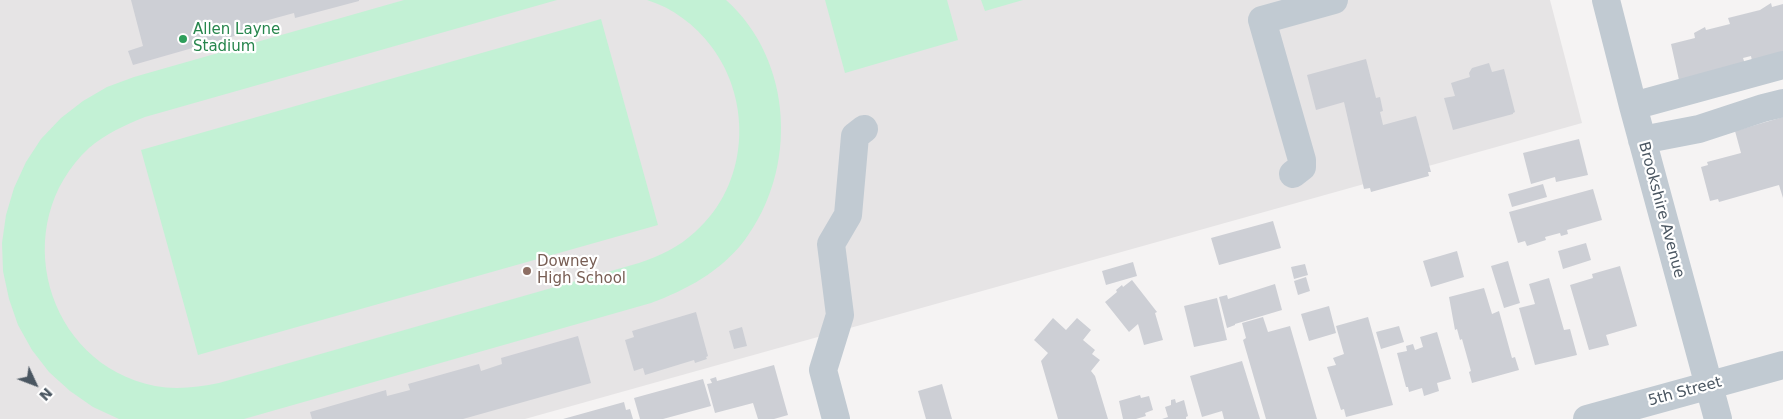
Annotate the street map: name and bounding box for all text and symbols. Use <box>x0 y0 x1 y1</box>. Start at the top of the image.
place label: Allen Layne Stadium <box>193 21 280 56</box>
marker: Allen Layne Stadium <box>177 33 189 45</box>
street label: Brookshire Avenue <box>1634 140 1688 280</box>
place label: Downey High School <box>537 253 626 288</box>
marker: Downey High School <box>521 265 533 277</box>
north arrow <box>10 359 60 409</box>
street label: 5th Street <box>1646 374 1724 410</box>
text: N <box>36 384 56 404</box>

